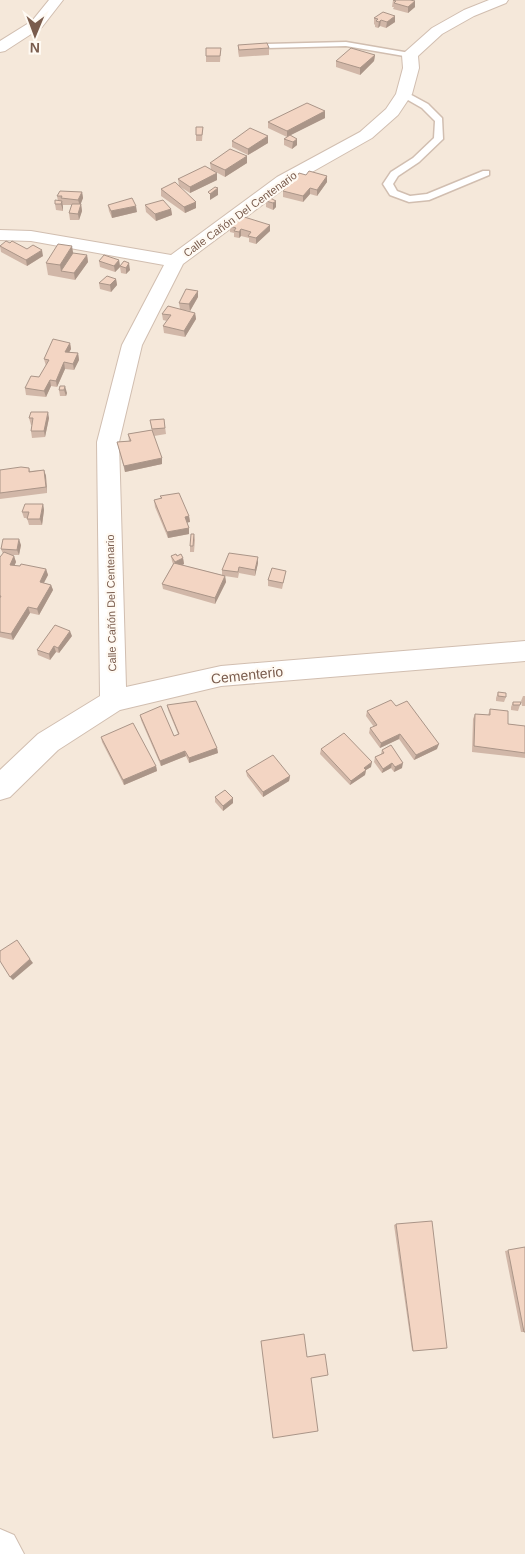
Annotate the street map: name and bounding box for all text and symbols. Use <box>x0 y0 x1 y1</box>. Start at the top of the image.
north arrow <box>10 10 60 60</box>
text: N <box>30 40 40 56</box>
street label: Calle Cañón Del Centenario <box>181 169 299 259</box>
street label: Calle Cañón Del Centenario <box>104 534 118 672</box>
street label: Cementerio <box>210 663 284 687</box>

